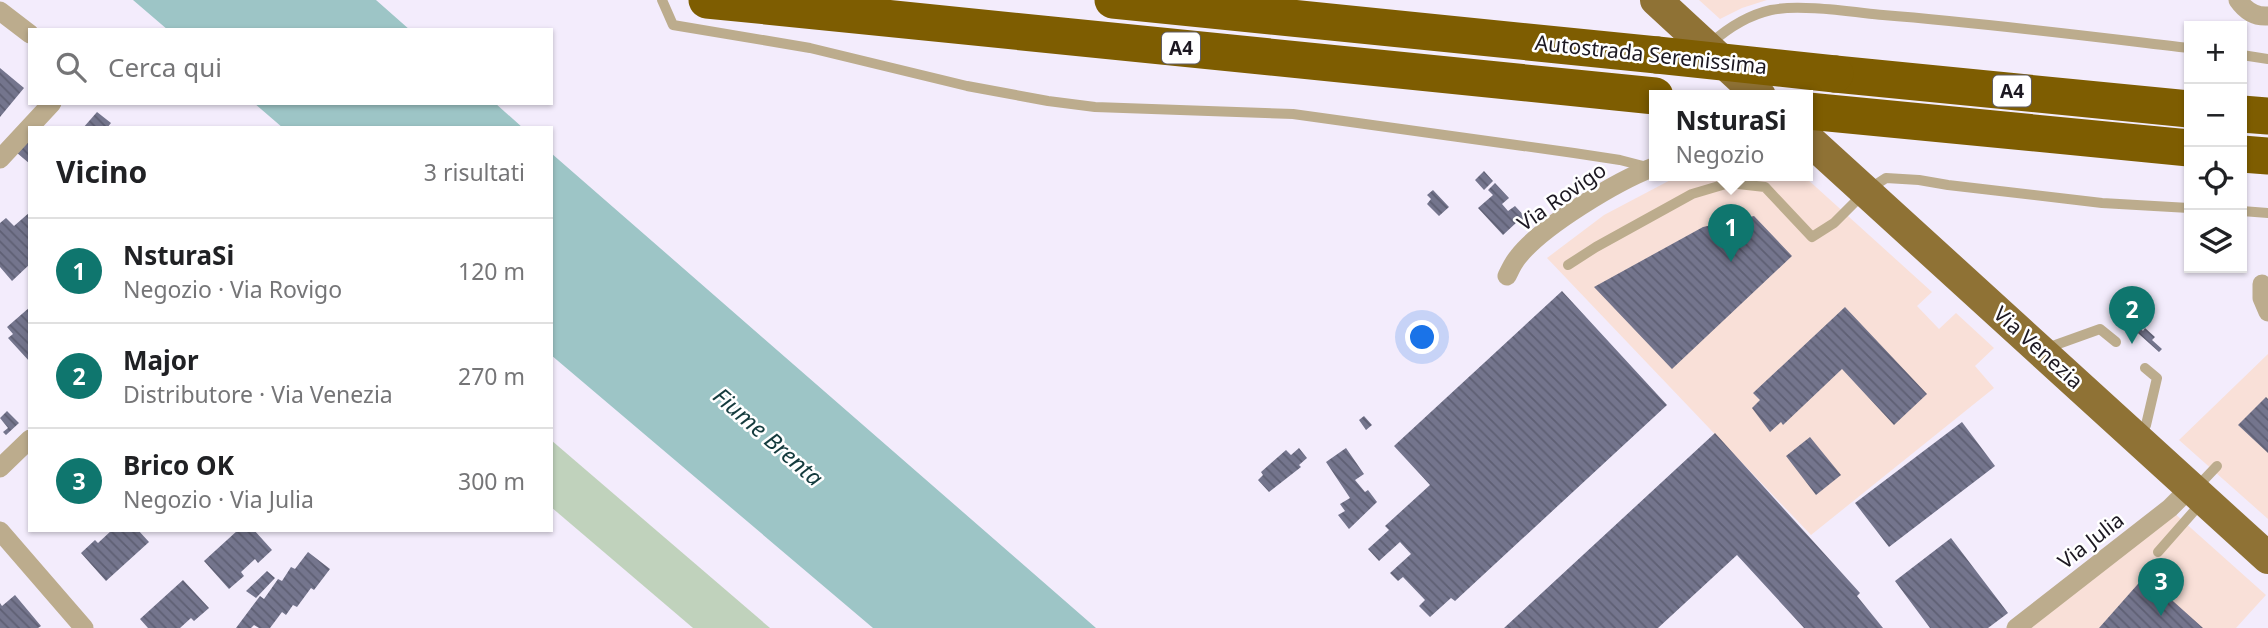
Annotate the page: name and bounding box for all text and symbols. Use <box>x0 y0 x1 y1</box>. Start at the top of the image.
map controls <box>2184 21 2247 273</box>
button: + <box>2184 21 2247 84</box>
search box <box>28 28 553 105</box>
street label: Autostrada Serenissima <box>1534 28 1769 80</box>
road number: A4 <box>1162 32 1200 64</box>
icon: search <box>52 48 90 86</box>
text: Cerca qui <box>108 49 222 85</box>
road number: A4 <box>1993 76 2031 106</box>
button: − <box>2184 84 2247 147</box>
popup <box>1649 90 1813 181</box>
text: NsturaSi <box>1675 102 1787 138</box>
text: Negozio <box>1675 138 1764 170</box>
button: locate <box>2184 147 2247 210</box>
text: Vicino <box>56 151 147 192</box>
street label: Via Rovigo <box>1511 155 1611 237</box>
text: 3 risultati <box>424 156 525 188</box>
pin: 1 <box>1708 204 1754 262</box>
button: layers <box>2184 210 2247 273</box>
text: NsturaSi <box>123 237 234 273</box>
text: 1 <box>72 255 86 287</box>
text: 120 m <box>458 255 525 287</box>
text: Negozio · Via Rovigo <box>123 273 342 305</box>
pin: 2 <box>2109 286 2155 344</box>
street label: Via Venezia <box>1988 300 2089 395</box>
your location <box>1405 320 1439 354</box>
text: Major <box>123 342 199 378</box>
text: 2 <box>72 360 86 392</box>
text: 270 m <box>458 360 525 392</box>
text: Distributore · Via Venezia <box>123 378 393 410</box>
water label: Fiume Brenta <box>707 380 830 493</box>
text: Brico OK <box>123 447 234 483</box>
text: 3 <box>72 465 86 497</box>
text: 300 m <box>458 465 525 497</box>
text: Negozio · Via Julia <box>123 483 314 515</box>
street label: Via Julia <box>2052 506 2129 575</box>
pin: 3 <box>2138 558 2184 616</box>

